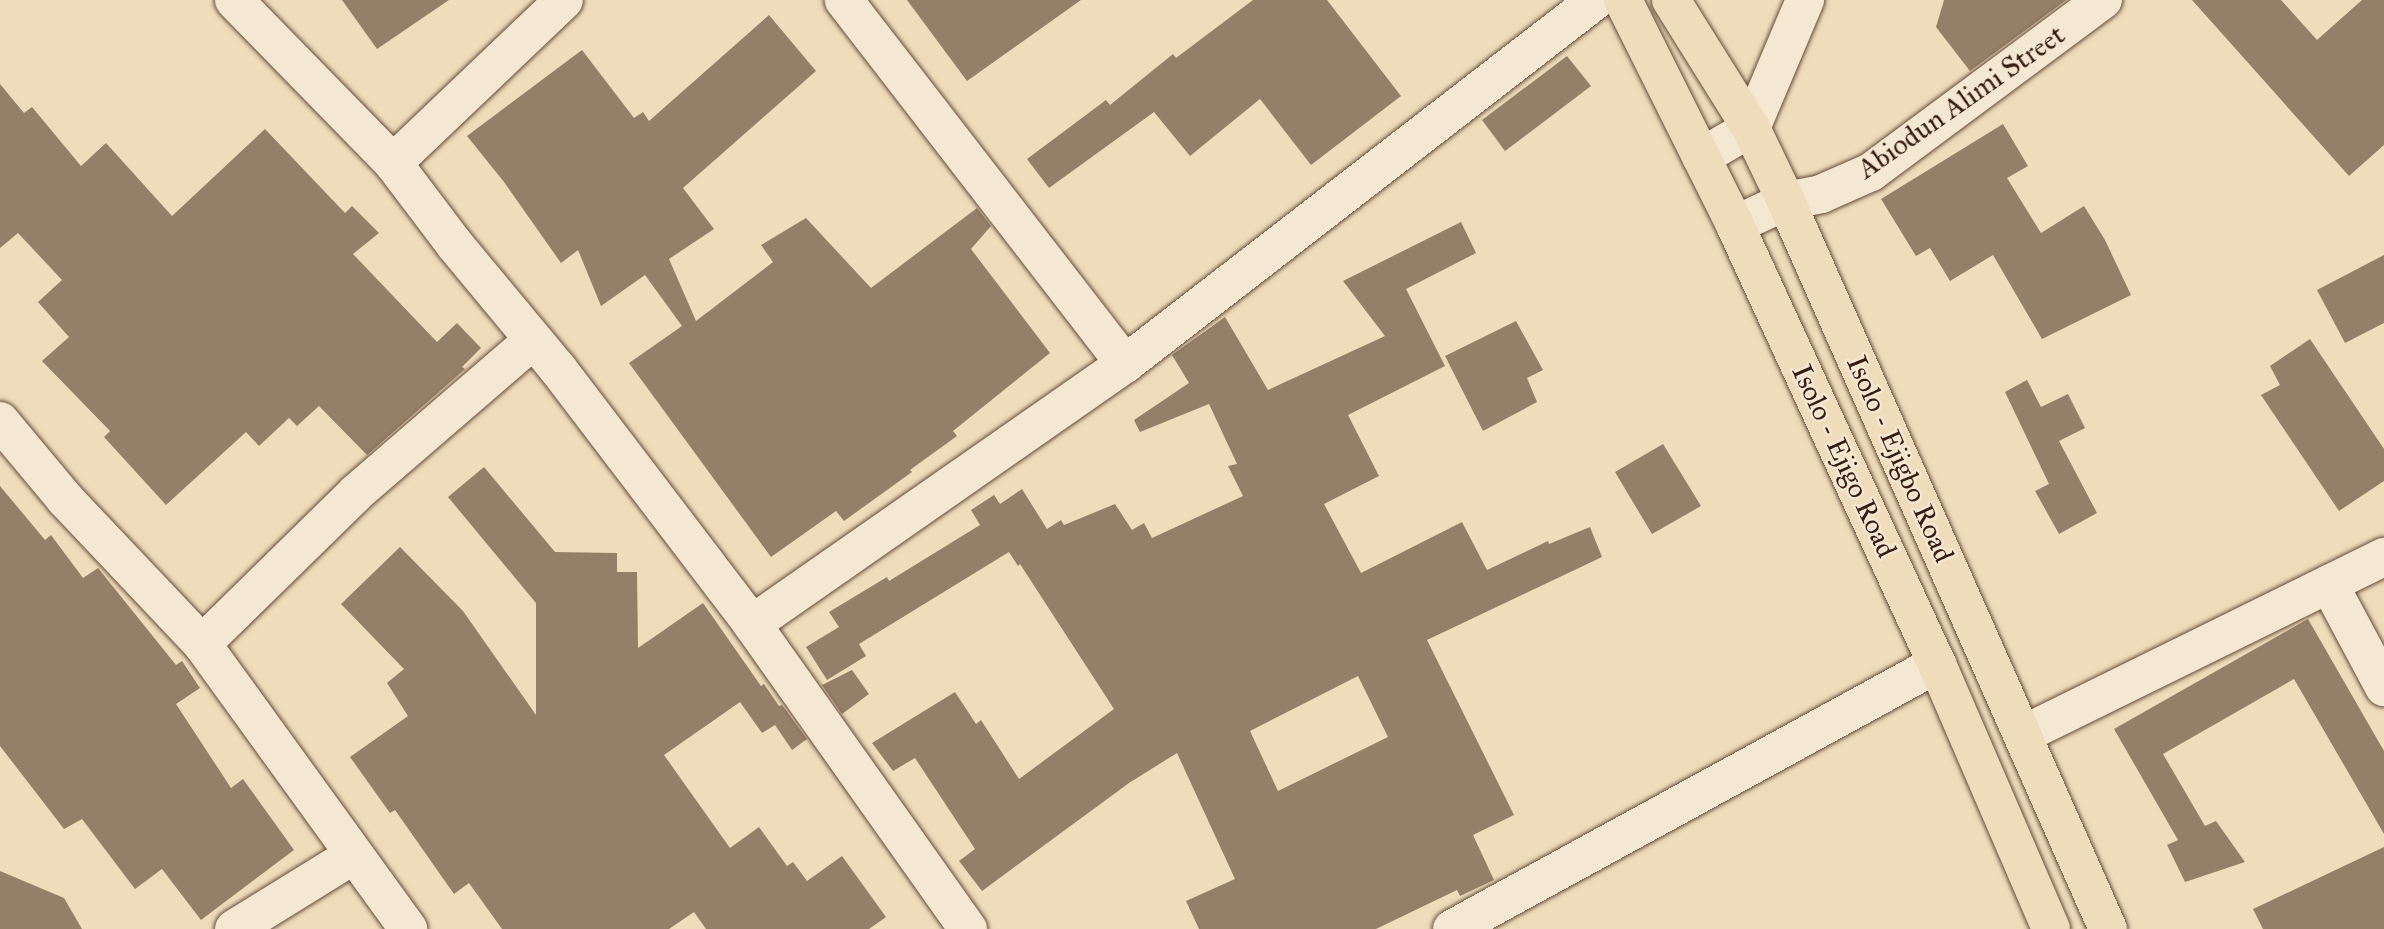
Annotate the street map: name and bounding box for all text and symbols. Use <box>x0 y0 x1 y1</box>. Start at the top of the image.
street label: Abiodun Alimi Street <box>1851 18 2071 186</box>
street label: Isolo - Ejigbo Road <box>1839 350 1961 568</box>
street label: Isolo - Ejigo Road <box>1785 359 1903 563</box>

